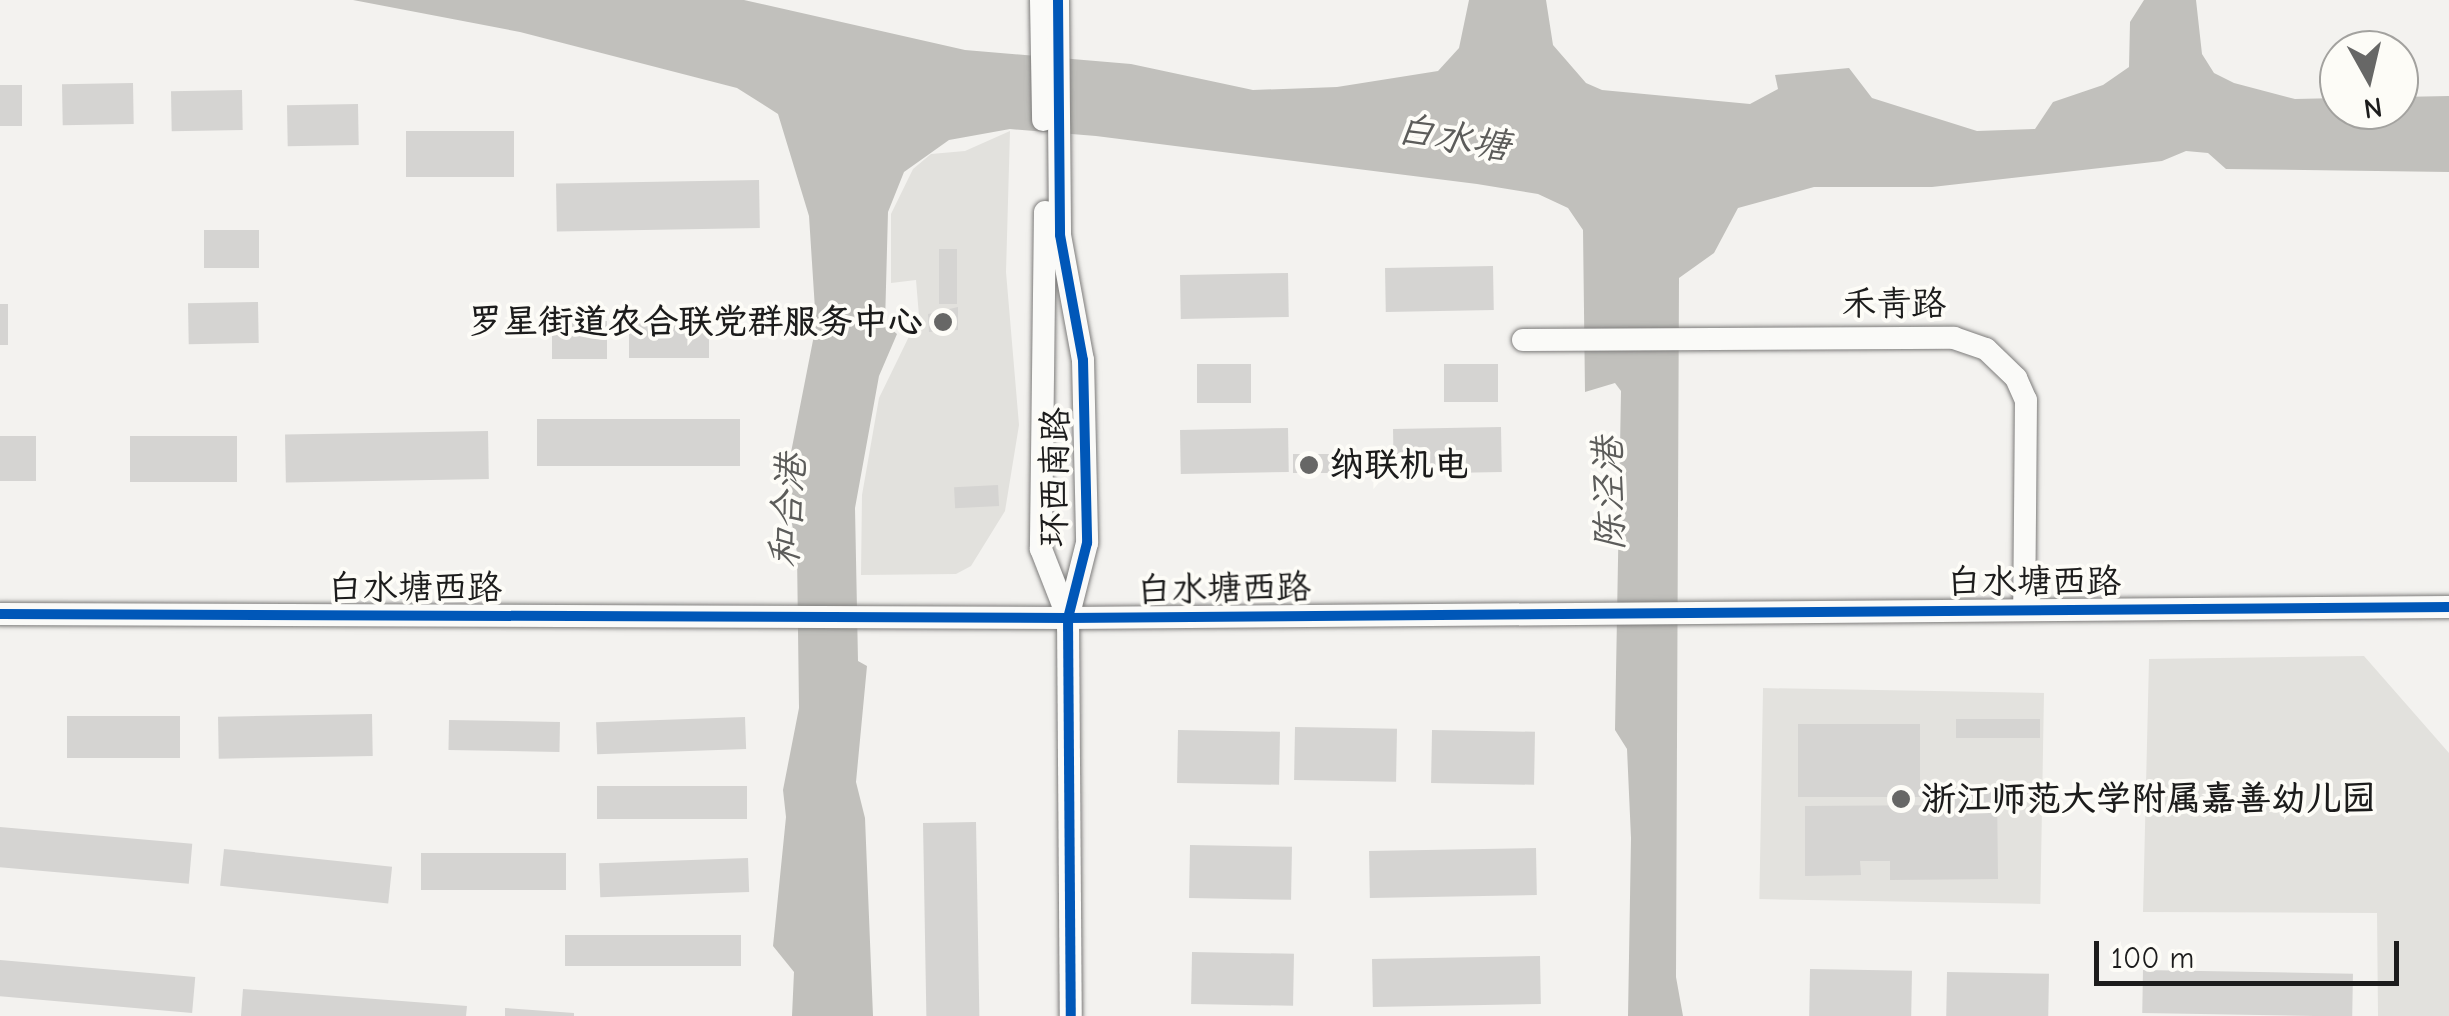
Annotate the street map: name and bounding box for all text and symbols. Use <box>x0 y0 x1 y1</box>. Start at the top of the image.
north arrow <box>2319 30 2419 130</box>
text: N <box>2362 91 2384 125</box>
water label: 白水塘 <box>1393 107 1513 171</box>
street label: 禾青路 <box>1842 283 1946 325</box>
place label: 罗星街道农合联党群服务中心 <box>468 301 923 343</box>
marker: 罗星街道农合联党群服务中心 <box>932 311 954 333</box>
street label: 环西南路 <box>1033 407 1077 547</box>
water label: 陈泾港 <box>1586 437 1634 551</box>
place label: 纳联机电 <box>1329 444 1469 486</box>
water label: 和合港 <box>762 453 816 569</box>
marker: 纳联机电 <box>1298 454 1320 476</box>
street label: 白水塘西路 <box>1947 561 2121 603</box>
street label: 白水塘西路 <box>1136 566 1312 612</box>
street label: 白水塘西路 <box>328 567 502 609</box>
place label: 浙江师范大学附属嘉善幼儿园 <box>1921 778 2376 820</box>
marker: 浙江师范大学附属嘉善幼儿园 <box>1890 788 1912 810</box>
scale bar <box>2099 921 2404 983</box>
text: 100 m <box>2111 941 2194 976</box>

